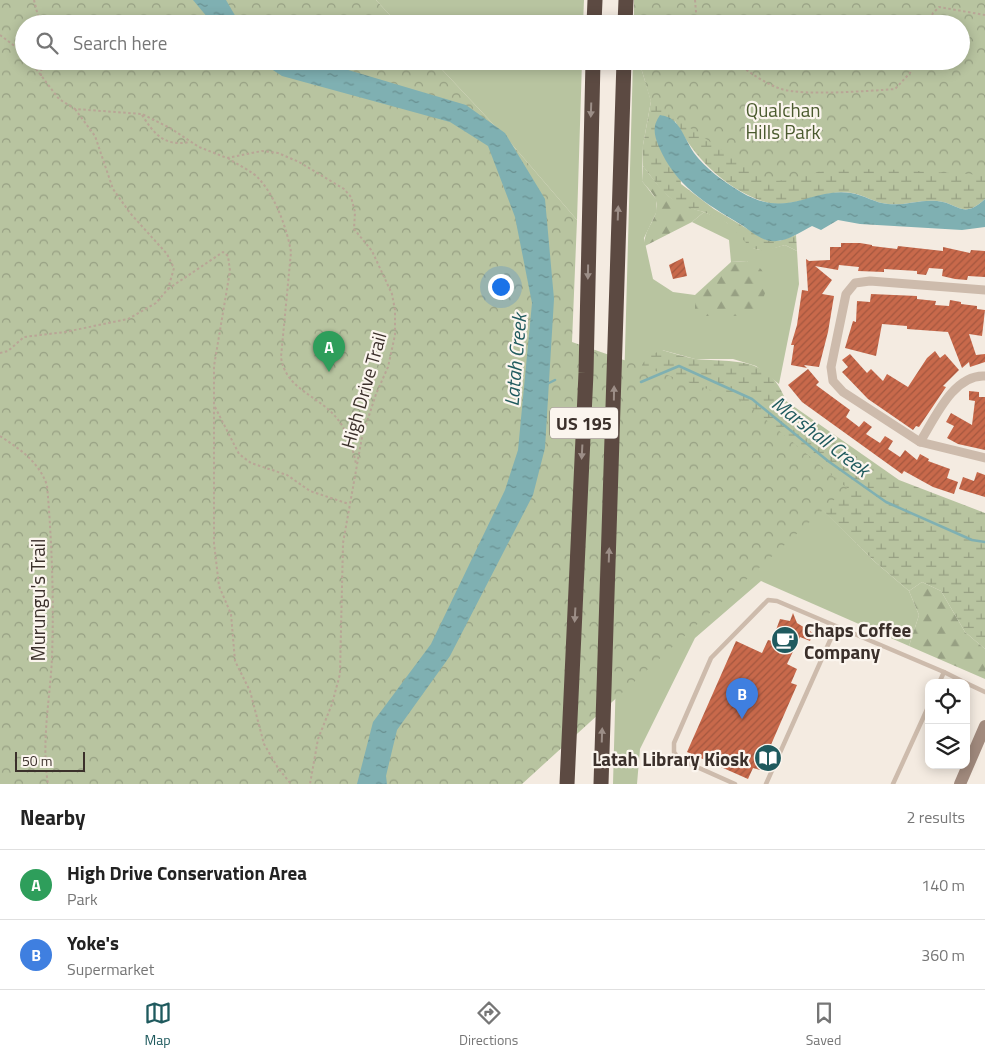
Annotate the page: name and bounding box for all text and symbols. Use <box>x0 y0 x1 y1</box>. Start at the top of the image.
search box <box>15 15 970 70</box>
text: Search here <box>73 28 167 57</box>
icon: search <box>33 29 61 57</box>
park label: Qualchan Hills Park <box>745 95 821 146</box>
one-way arrow <box>587 102 595 118</box>
one-way arrow <box>614 205 622 221</box>
one-way arrow <box>584 265 592 281</box>
your location <box>488 274 514 300</box>
water label: Latah Creek <box>496 310 535 408</box>
street label: High Drive Trail <box>333 328 393 452</box>
pin: A <box>313 331 345 372</box>
one-way arrow <box>610 385 618 401</box>
water label: Marshall Creek <box>765 388 878 485</box>
road number: US 195 <box>550 408 618 438</box>
one-way arrow <box>578 445 586 461</box>
street label: Murungu's Trail <box>23 539 52 661</box>
one-way arrow <box>605 547 613 563</box>
one-way arrow <box>570 607 578 623</box>
place label: Chaps Coffee Company <box>804 615 911 666</box>
cafe icon: Chaps Coffee Company <box>770 625 800 655</box>
pin: B <box>726 678 758 719</box>
map controls <box>925 679 970 769</box>
button: locate <box>925 679 970 724</box>
button: layers <box>925 724 970 769</box>
one-way arrow <box>599 727 607 743</box>
library icon: Latah Library Kiosk <box>753 743 783 773</box>
place label: Latah Library Kiosk <box>592 744 749 773</box>
scale bar <box>15 749 85 772</box>
text: 50 m <box>22 750 52 771</box>
text: Nearby <box>20 801 85 833</box>
text: 2 results <box>906 805 965 829</box>
text: High Drive Conservation Area <box>67 858 307 887</box>
text: A <box>31 873 41 897</box>
text: 140 m <box>921 873 965 897</box>
text: Park <box>67 887 98 911</box>
text: Yoke's <box>67 928 119 957</box>
text: B <box>31 943 41 967</box>
text: 360 m <box>921 943 965 967</box>
text: Supermarket <box>67 957 154 981</box>
tab: Map <box>144 999 172 1050</box>
tab: Directions <box>459 999 518 1050</box>
tab: Saved <box>806 999 841 1050</box>

